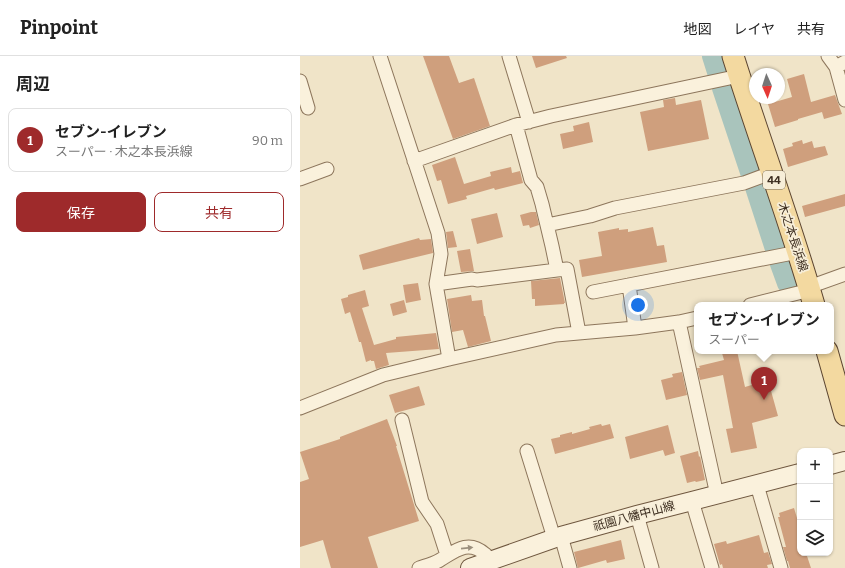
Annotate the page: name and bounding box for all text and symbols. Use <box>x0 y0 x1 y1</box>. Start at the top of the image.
text: Pinpoint <box>20 16 98 39</box>
text: 地図 <box>683 21 711 38</box>
text: レイヤ <box>733 21 775 38</box>
text: 共有 <box>797 21 825 38</box>
north arrow <box>749 68 785 104</box>
text: 周辺 <box>16 74 50 95</box>
text: セブン-イレブン <box>55 123 167 141</box>
text: 1 <box>27 133 33 148</box>
text: 90 m <box>252 133 283 148</box>
text: スーパー · 木之本長浜線 <box>55 144 193 159</box>
road number: 44 <box>763 171 785 189</box>
button: 保存 <box>16 192 146 232</box>
button: 共有 <box>154 192 284 232</box>
street label: 木之本長浜線 <box>775 201 811 273</box>
your location <box>628 295 648 315</box>
popup <box>694 302 834 354</box>
text: セブン-イレブン <box>708 311 820 329</box>
text: スーパー <box>708 332 760 347</box>
pin: 1 <box>751 367 777 400</box>
map controls <box>797 448 833 556</box>
button: + <box>797 448 833 484</box>
button: − <box>797 484 833 520</box>
street label: 祇園八幡中山線 <box>592 498 676 534</box>
button: layers <box>797 520 833 556</box>
one-way arrow <box>460 544 473 551</box>

